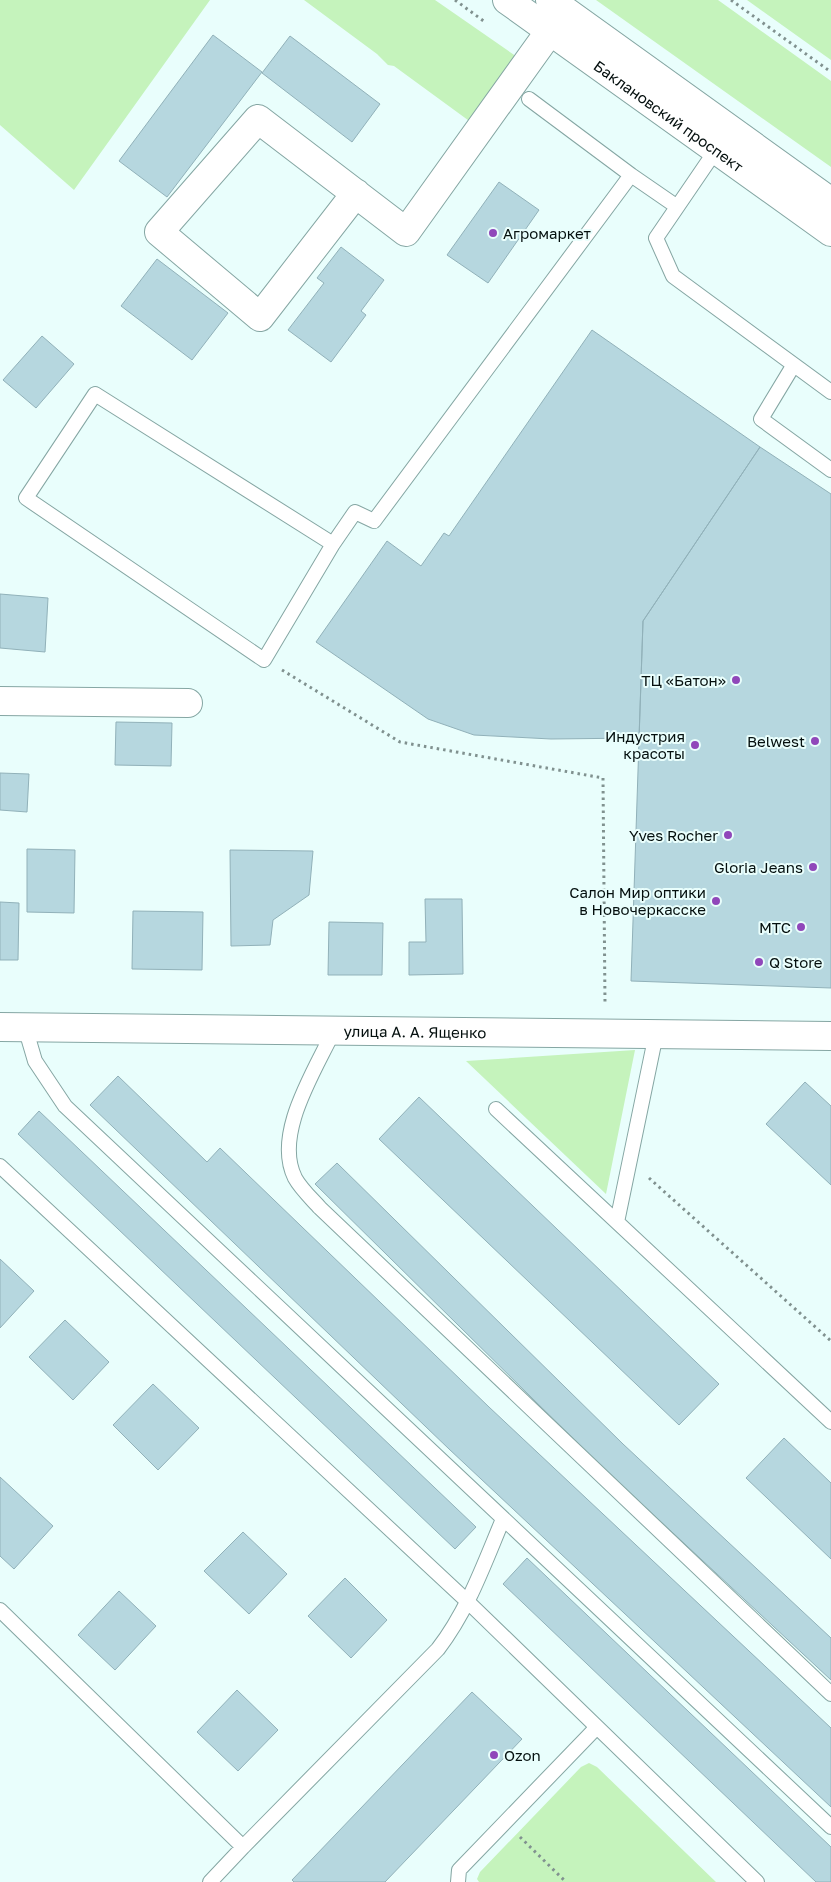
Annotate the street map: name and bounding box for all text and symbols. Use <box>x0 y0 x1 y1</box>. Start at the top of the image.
street label: Баклановский проспект <box>591 56 747 176</box>
place label: Агромаркет <box>503 224 592 242</box>
marker: Агромаркет <box>487 227 499 239</box>
place label: ТЦ «Батон» <box>641 671 726 689</box>
marker: ТЦ «Батон» <box>730 674 742 686</box>
place label: Индустрия красоты <box>605 727 685 762</box>
place label: Belwest <box>747 732 805 750</box>
marker: Belwest <box>809 735 821 747</box>
marker: Индустрия красоты <box>689 739 701 751</box>
place label: Yves Rocher <box>629 826 718 844</box>
marker: Yves Rocher <box>722 829 734 841</box>
place label: Gloria Jeans <box>714 858 803 876</box>
marker: Gloria Jeans <box>807 861 819 873</box>
place label: Салон Мир оптики в Новочеркасске <box>569 883 706 918</box>
marker: Салон Мир оптики в Новочеркасске <box>710 895 722 907</box>
place label: МТС <box>759 918 791 936</box>
marker: МТС <box>795 921 807 933</box>
place label: Q Store <box>769 953 823 971</box>
marker: Q Store <box>753 956 765 968</box>
street label: улица А. А. Ященко <box>343 1022 486 1041</box>
place label: Ozon <box>504 1746 541 1764</box>
marker: Ozon <box>488 1749 500 1761</box>

